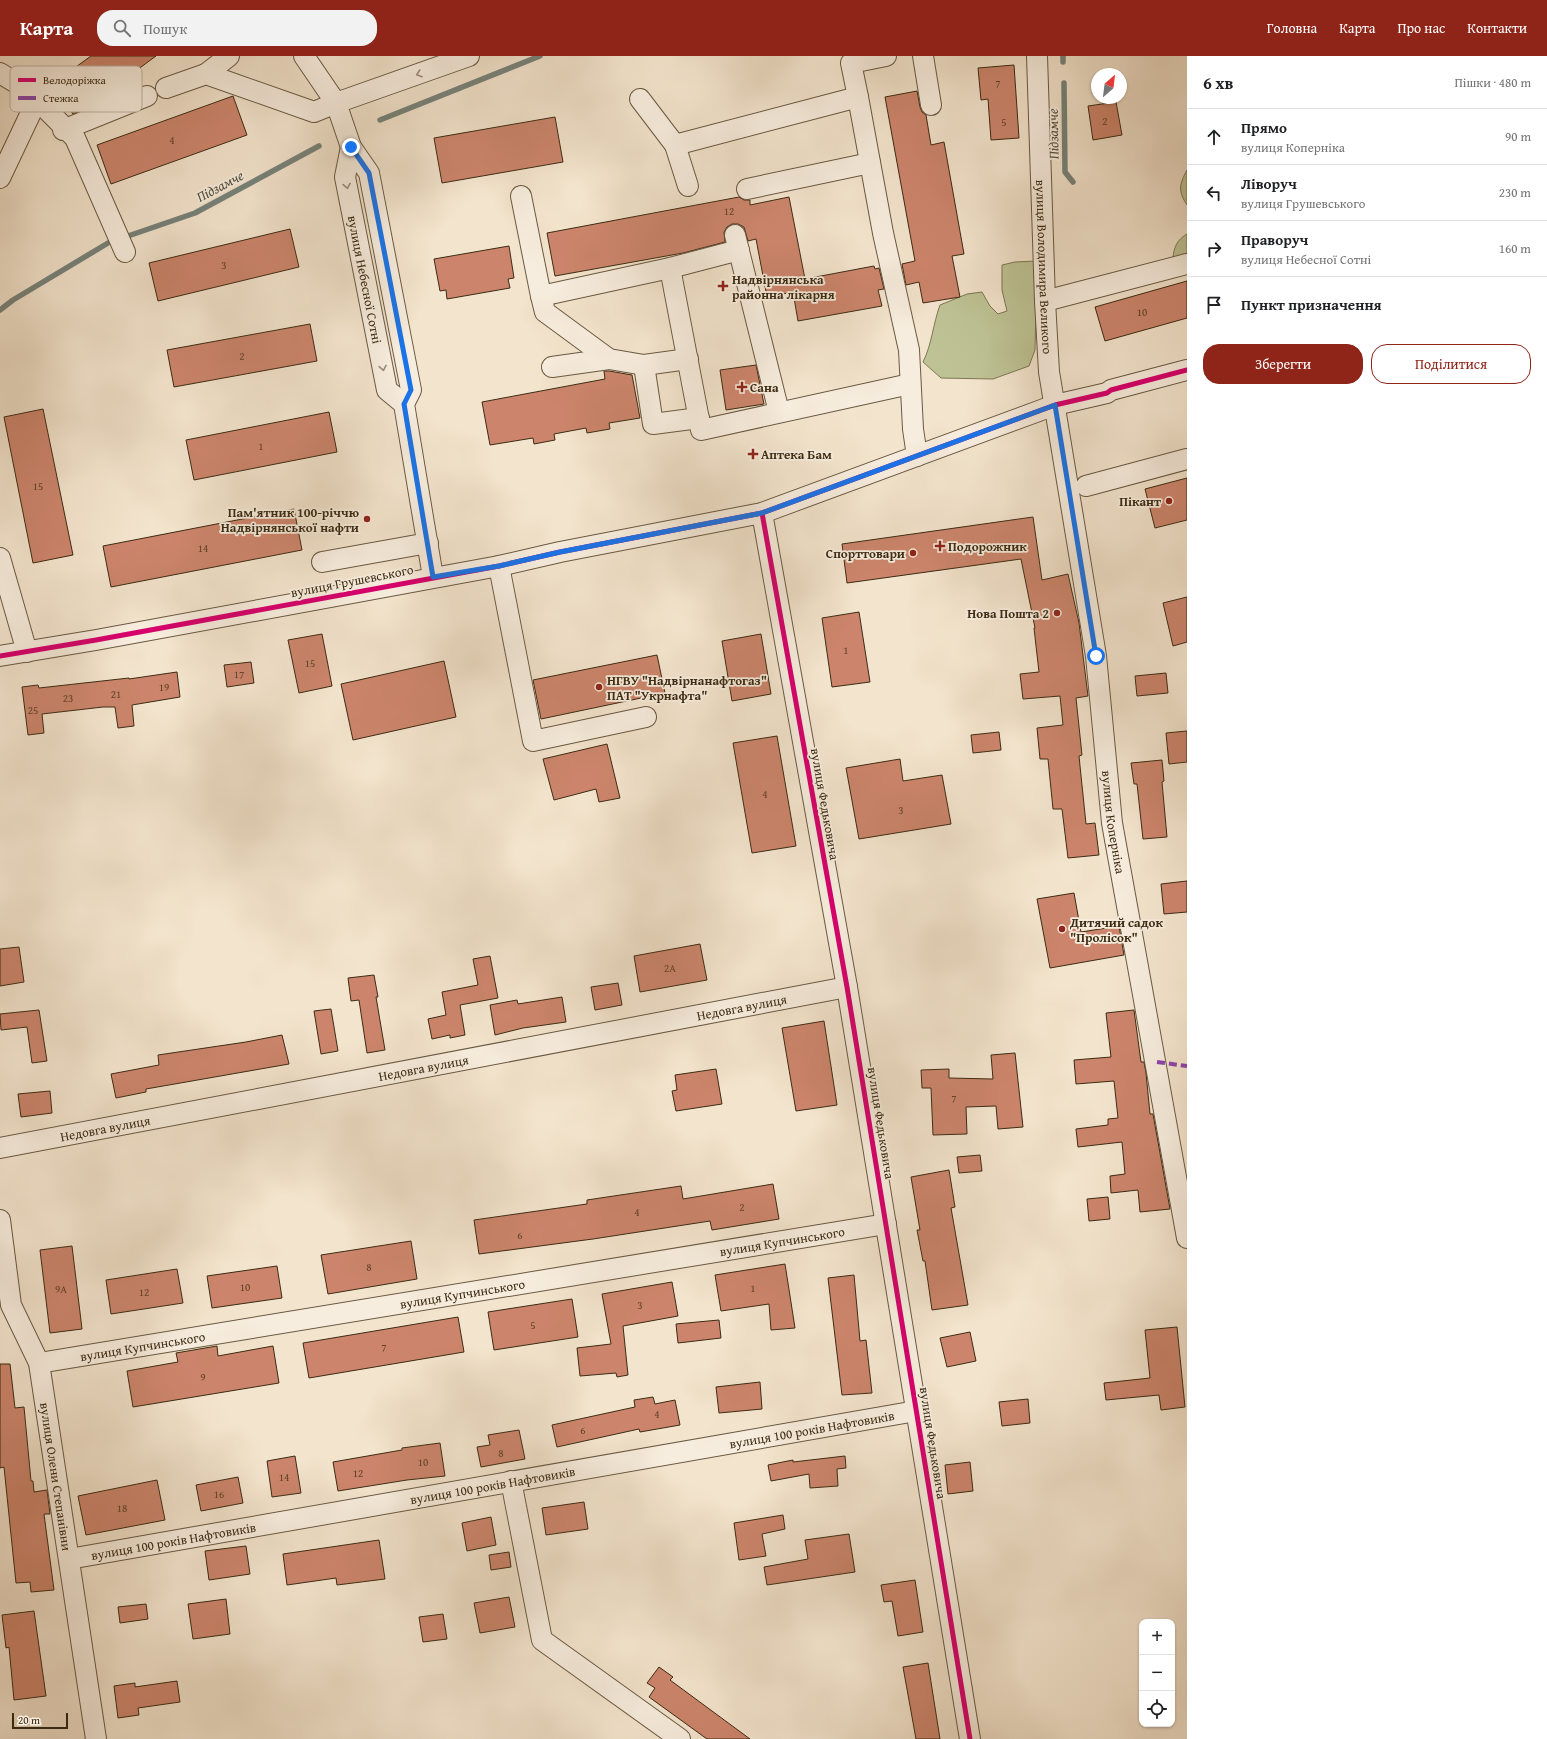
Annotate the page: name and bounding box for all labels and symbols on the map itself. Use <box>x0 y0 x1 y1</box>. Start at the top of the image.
legend <box>10 66 142 112</box>
north arrow <box>1091 68 1127 104</box>
one-way arrow <box>416 69 423 77</box>
text: Велодоріжка <box>43 72 106 88</box>
house number: 7 <box>995 75 1001 91</box>
text: Стежка <box>43 90 79 106</box>
water label: Підзамче <box>1043 108 1063 160</box>
house number: 2 <box>1102 113 1108 129</box>
house number: 5 <box>1001 114 1007 130</box>
house number: 4 <box>169 132 175 148</box>
route end <box>342 138 360 156</box>
water label: Підзамче <box>193 165 247 207</box>
street label: вулиця Володимира Великого <box>1032 179 1057 355</box>
one-way arrow <box>342 182 351 189</box>
house number: 12 <box>724 203 734 219</box>
street label: вулиця Небесної Сотні <box>343 214 387 346</box>
house number: 3 <box>221 257 227 273</box>
place label: Надвірнянська районна лікарня <box>732 270 835 304</box>
marker: Надвірнянська районна лікарня <box>717 280 729 292</box>
house number: 10 <box>1137 304 1147 320</box>
house number: 2 <box>239 348 245 364</box>
one-way arrow <box>378 365 387 371</box>
place label: Сана <box>750 378 779 397</box>
marker: Сана <box>737 382 747 392</box>
house number: 1 <box>258 438 264 454</box>
place label: Аптека Бам <box>761 445 832 464</box>
marker: Аптека Бам <box>748 449 758 459</box>
house number: 15 <box>33 478 43 494</box>
place label: Пікант <box>1119 492 1161 511</box>
marker: Пікант <box>1164 496 1174 506</box>
place label: Пам'ятник 100-річчю Надвірнянської нафти <box>221 503 359 537</box>
marker: Пам'ятник 100-річчю Надвірнянської нафти <box>362 514 372 524</box>
place label: Подорожник <box>948 537 1027 556</box>
house number: 14 <box>198 540 208 556</box>
marker: Подорожник <box>935 541 945 551</box>
place label: Спорттовари <box>826 544 905 563</box>
marker: Спорттовари <box>908 548 918 558</box>
street label: вулиця Грушевського <box>289 560 415 602</box>
place label: Нова Пошта 2 <box>967 604 1049 623</box>
marker: Нова Пошта 2 <box>1052 608 1062 618</box>
house number: 1 <box>843 642 849 658</box>
route start <box>1087 647 1105 665</box>
house number: 15 <box>305 655 315 671</box>
house number: 17 <box>234 666 244 682</box>
place label: НГВУ "Надвірнанафтогаз" ПАТ "Укрнафта" <box>607 671 767 705</box>
house number: 19 <box>159 679 169 695</box>
marker: НГВУ "Надвірнанафтогаз" ПАТ "Укрнафта" <box>594 682 604 692</box>
house number: 21 <box>111 686 121 702</box>
house number: 23 <box>63 690 73 706</box>
house number: 25 <box>28 702 38 718</box>
street label: вулиця Федьковича <box>806 747 844 862</box>
street label: вулиця Коперніка <box>1097 769 1131 876</box>
house number: 4 <box>762 786 768 802</box>
house number: 3 <box>898 802 904 818</box>
place label: Дитячий садок "Пролісок" <box>1069 913 1164 947</box>
marker: Дитячий садок "Пролісок" <box>1057 924 1067 934</box>
house number: 2А <box>664 960 676 976</box>
street label: Недовга вулиця <box>695 989 789 1025</box>
street label: Недовга вулиця <box>377 1050 470 1085</box>
street label: вулиця Федьковича <box>863 1066 899 1181</box>
house number: 7 <box>951 1090 957 1106</box>
street label: Недовга вулиця <box>59 1110 152 1146</box>
house number: 2 <box>739 1199 745 1215</box>
house number: 4 <box>634 1204 640 1220</box>
street label: вулиця Купчинського <box>718 1221 846 1261</box>
house number: 6 <box>517 1227 523 1243</box>
house number: 8 <box>366 1259 372 1275</box>
street label: вулиця Купчинського <box>398 1274 527 1313</box>
house number: 10 <box>240 1279 250 1295</box>
house number: 1 <box>750 1280 756 1296</box>
house number: 9А <box>55 1281 67 1297</box>
house number: 12 <box>139 1284 149 1300</box>
house number: 3 <box>637 1297 643 1313</box>
house number: 5 <box>530 1317 536 1333</box>
street label: вулиця Купчинського <box>79 1326 207 1366</box>
house number: 7 <box>381 1339 387 1355</box>
house number: 9 <box>200 1369 206 1385</box>
street label: вулиця Федьковича <box>915 1386 951 1501</box>
street label: вулиця Олени Степанівни <box>36 1401 77 1552</box>
street label: вулиця 100 років Нафтовиків <box>728 1405 896 1453</box>
house number: 4 <box>654 1406 660 1422</box>
house number: 6 <box>580 1422 586 1438</box>
house number: 8 <box>498 1445 504 1461</box>
house number: 10 <box>418 1454 428 1470</box>
street label: вулиця 100 років Нафтовиків <box>409 1461 577 1509</box>
house number: 12 <box>353 1465 363 1481</box>
house number: 14 <box>279 1469 289 1485</box>
house number: 16 <box>214 1486 224 1502</box>
house number: 18 <box>117 1500 127 1516</box>
street label: вулиця 100 років Нафтовиків <box>89 1517 257 1564</box>
scale bar <box>12 1711 68 1730</box>

